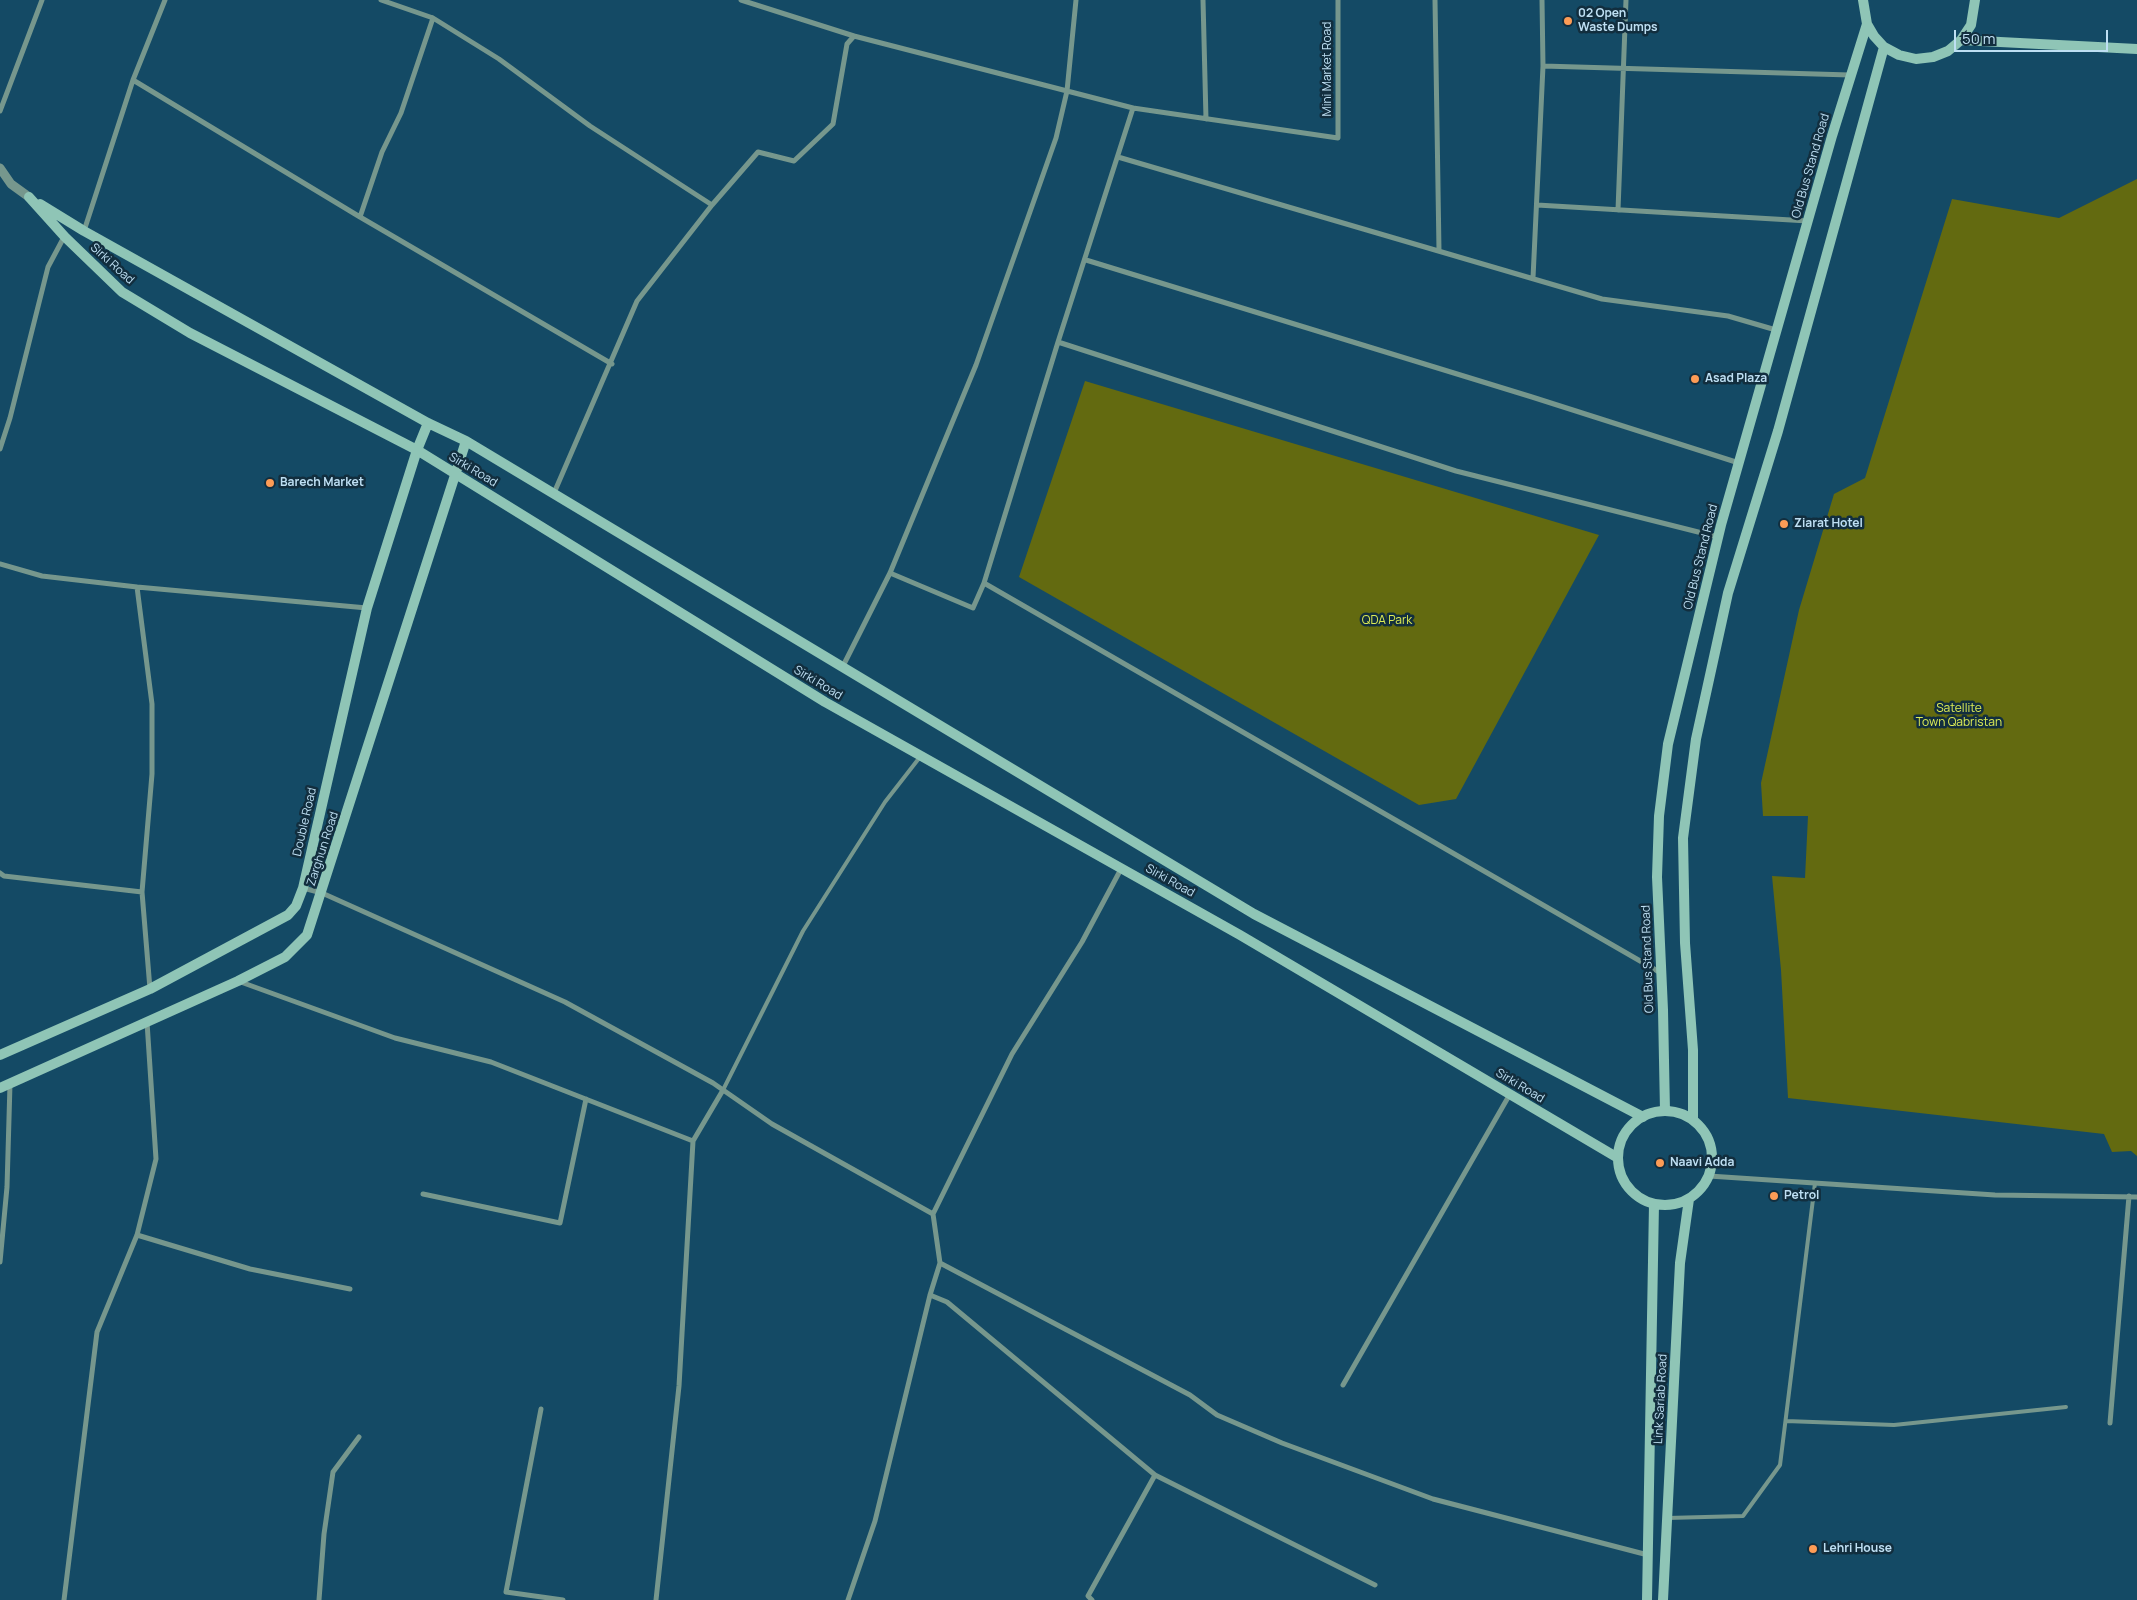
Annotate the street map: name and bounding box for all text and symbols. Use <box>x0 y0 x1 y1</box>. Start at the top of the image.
place label: 02 Open Waste Dumps <box>1578 7 1658 35</box>
marker: 02 Open Waste Dumps <box>1562 15 1574 27</box>
scale bar <box>1957 20 2111 52</box>
street label: Mini Market Road <box>1321 22 1335 116</box>
text: 50 m <box>1962 28 1996 49</box>
street label: Old Bus Stand Road <box>1789 112 1833 220</box>
street label: Sirki Road <box>87 241 137 287</box>
place label: Asad Plaza <box>1705 372 1767 386</box>
marker: Asad Plaza <box>1689 373 1701 385</box>
street label: Sirki Road <box>446 450 500 490</box>
place label: Barech Market <box>280 476 364 490</box>
marker: Barech Market <box>264 477 276 489</box>
street label: Old Bus Stand Road <box>1681 503 1721 611</box>
place label: Ziarat Hotel <box>1794 517 1863 531</box>
marker: Ziarat Hotel <box>1778 518 1790 530</box>
park label: QDA Park <box>1362 614 1412 628</box>
street label: Sirki Road <box>791 663 845 703</box>
park label: Satellite Town Qabristan <box>1916 702 2002 730</box>
street label: Double Road <box>290 786 320 858</box>
street label: Zarghun Road <box>304 810 342 888</box>
street label: Sirki Road <box>1143 862 1197 900</box>
street label: Old Bus Stand Road <box>1639 905 1657 1013</box>
street label: Sirki Road <box>1493 1066 1547 1106</box>
place label: Naavi Adda <box>1670 1156 1734 1170</box>
marker: Naavi Adda <box>1654 1157 1666 1169</box>
place label: Petrol <box>1784 1189 1819 1203</box>
marker: Petrol <box>1768 1190 1780 1202</box>
street label: Link Sariab Road <box>1651 1354 1671 1444</box>
place label: Lehri House <box>1823 1542 1892 1556</box>
marker: Lehri House <box>1807 1543 1819 1555</box>

